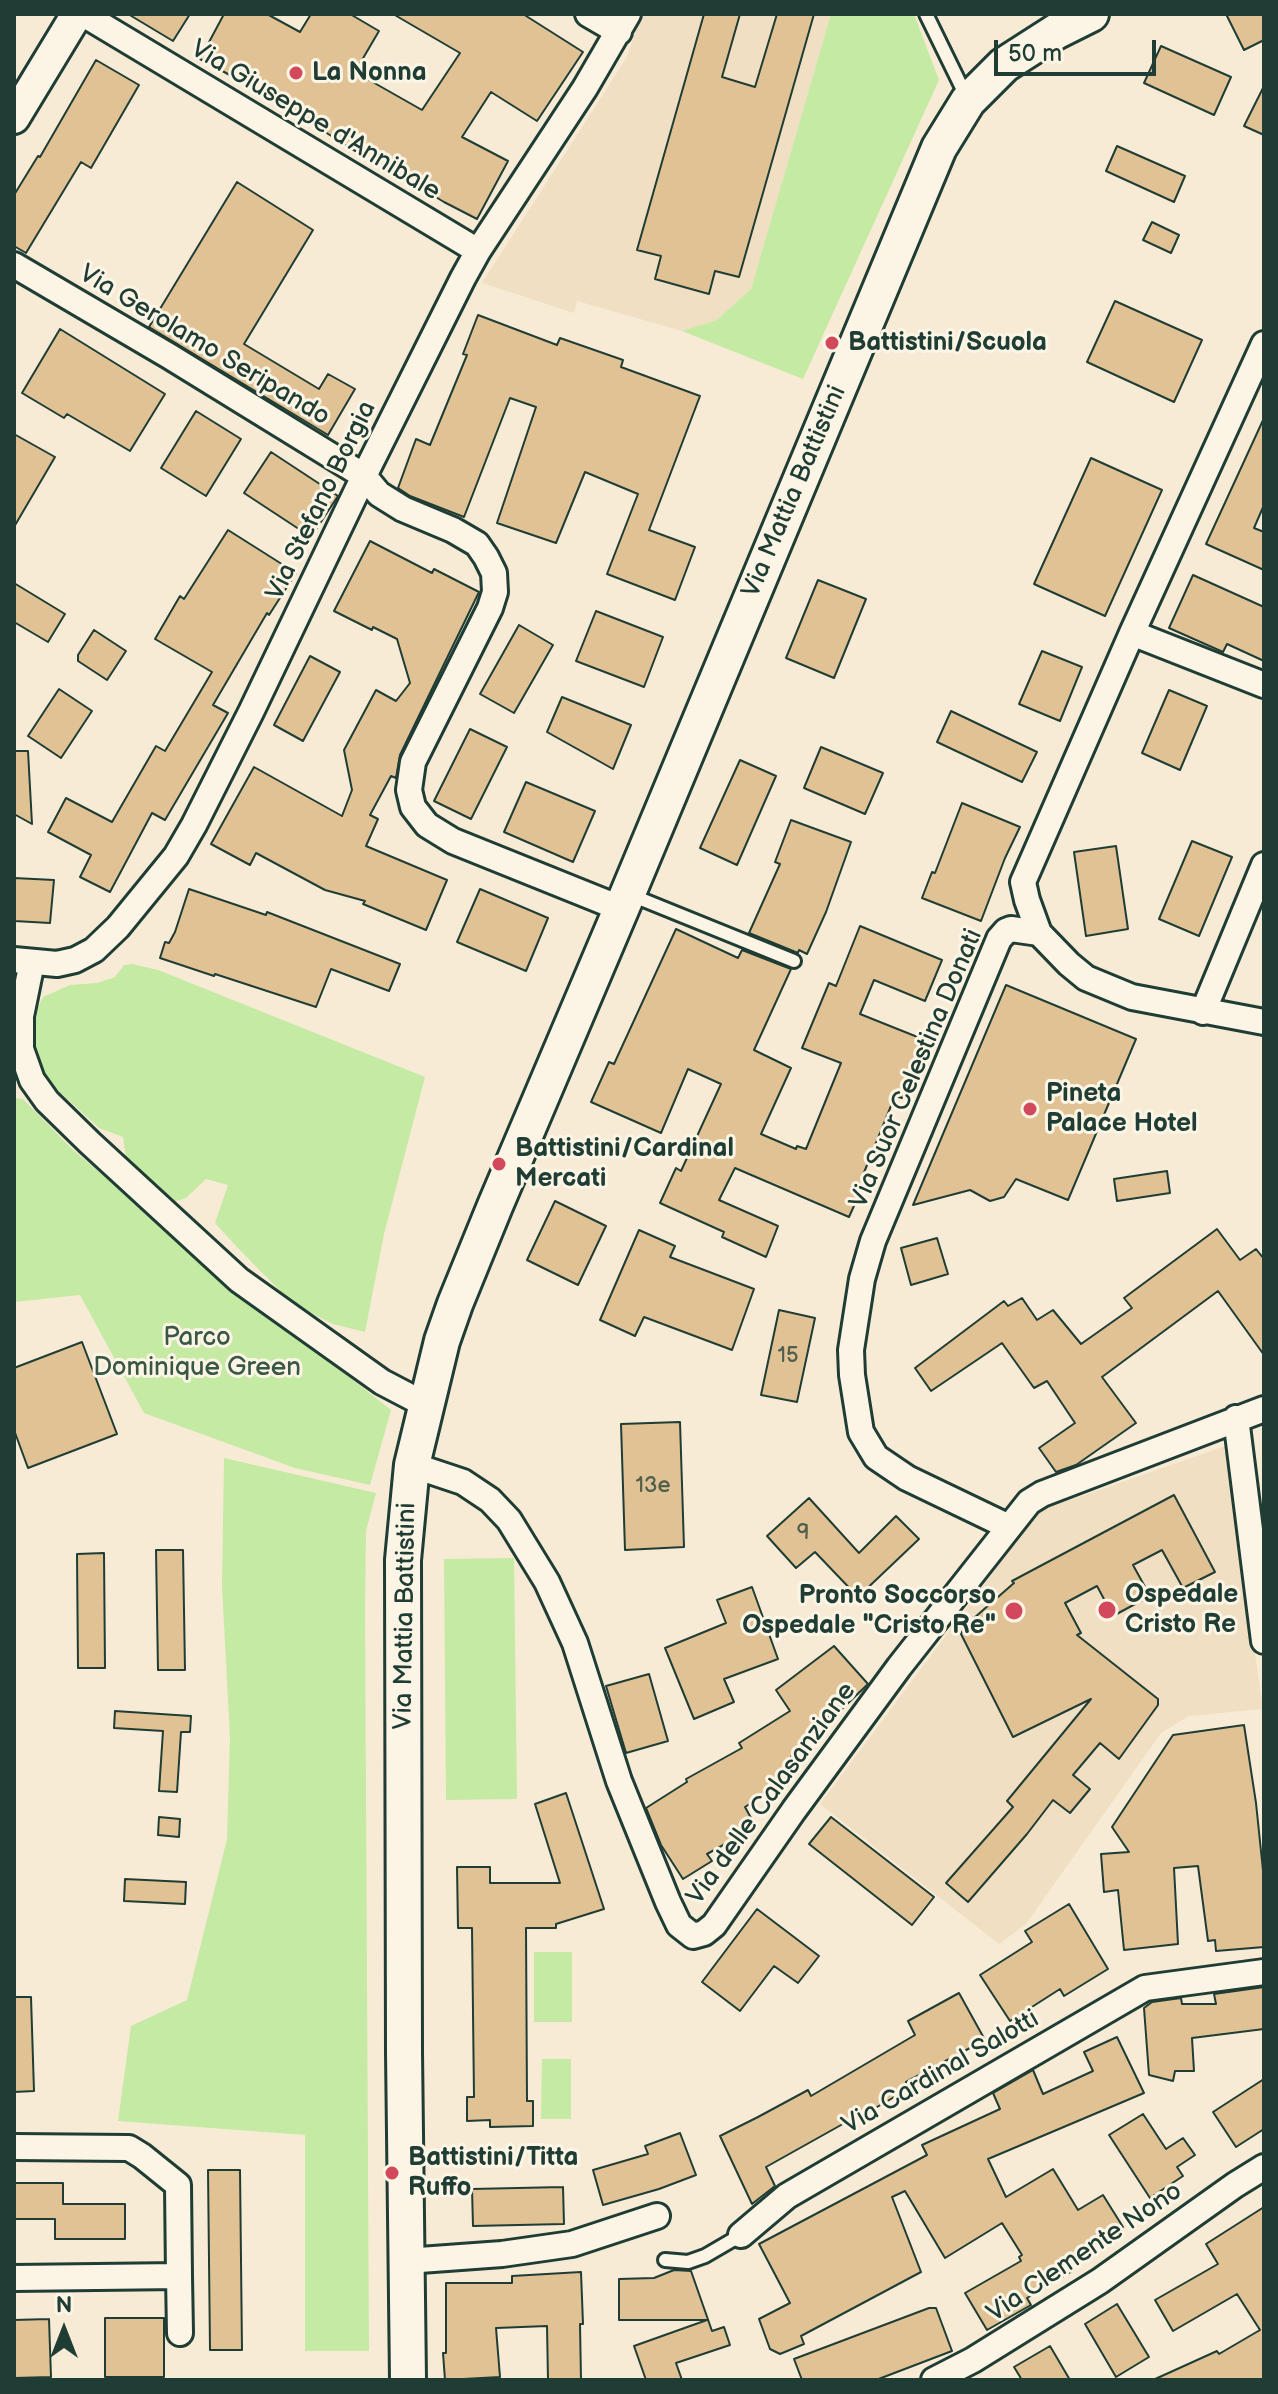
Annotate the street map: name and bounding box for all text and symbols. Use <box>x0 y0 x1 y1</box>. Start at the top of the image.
scale bar <box>998 24 1160 74</box>
street label: Via Giuseppe d'Annibale <box>185 34 445 208</box>
text: 50 m <box>1008 39 1062 68</box>
place label: La Nonna <box>312 57 427 89</box>
marker: La Nonna <box>287 64 305 82</box>
street label: Via Gerolamo Seripando <box>73 259 335 433</box>
place label: Battistini/Scuola <box>848 327 1047 359</box>
marker: Battistini/Scuola <box>823 334 841 352</box>
street label: Via Mattia Battistini <box>736 381 854 603</box>
street label: Via Stefano Borgia <box>260 396 384 606</box>
street label: Via Suor Celestina Donati <box>844 925 990 1213</box>
place label: Pineta Palace Hotel <box>1046 1078 1198 1140</box>
marker: Pineta Palace Hotel <box>1021 1100 1039 1118</box>
place label: Battistini/Cardinal Mercati <box>515 1133 734 1194</box>
marker: Battistini/Cardinal Mercati <box>490 1155 508 1173</box>
park label: Parco Dominique Green <box>93 1322 301 1384</box>
house number: 15 <box>777 1343 799 1369</box>
house number: 13e <box>635 1473 671 1499</box>
street label: Via Mattia Battistini <box>388 1502 424 1730</box>
house number: 9 <box>797 1520 809 1546</box>
place label: Ospedale Cristo Re <box>1125 1579 1238 1640</box>
place label: Pronto Soccorso Ospedale "Cristo Re" <box>742 1580 996 1642</box>
marker: Ospedale Cristo Re <box>1096 1599 1118 1621</box>
marker: Pronto Soccorso Ospedale "Cristo Re" <box>1003 1600 1025 1622</box>
street label: Via delle Calasanziane <box>681 1677 863 1911</box>
street label: Via Cardinal Salotti <box>837 2004 1045 2142</box>
place label: Battistini/Titta Ruffo <box>408 2142 578 2204</box>
marker: Battistini/Titta Ruffo <box>383 2164 401 2182</box>
street label: Via Clemente Nono <box>982 2176 1188 2330</box>
north arrow <box>24 2290 104 2370</box>
text: N <box>56 2292 72 2319</box>

